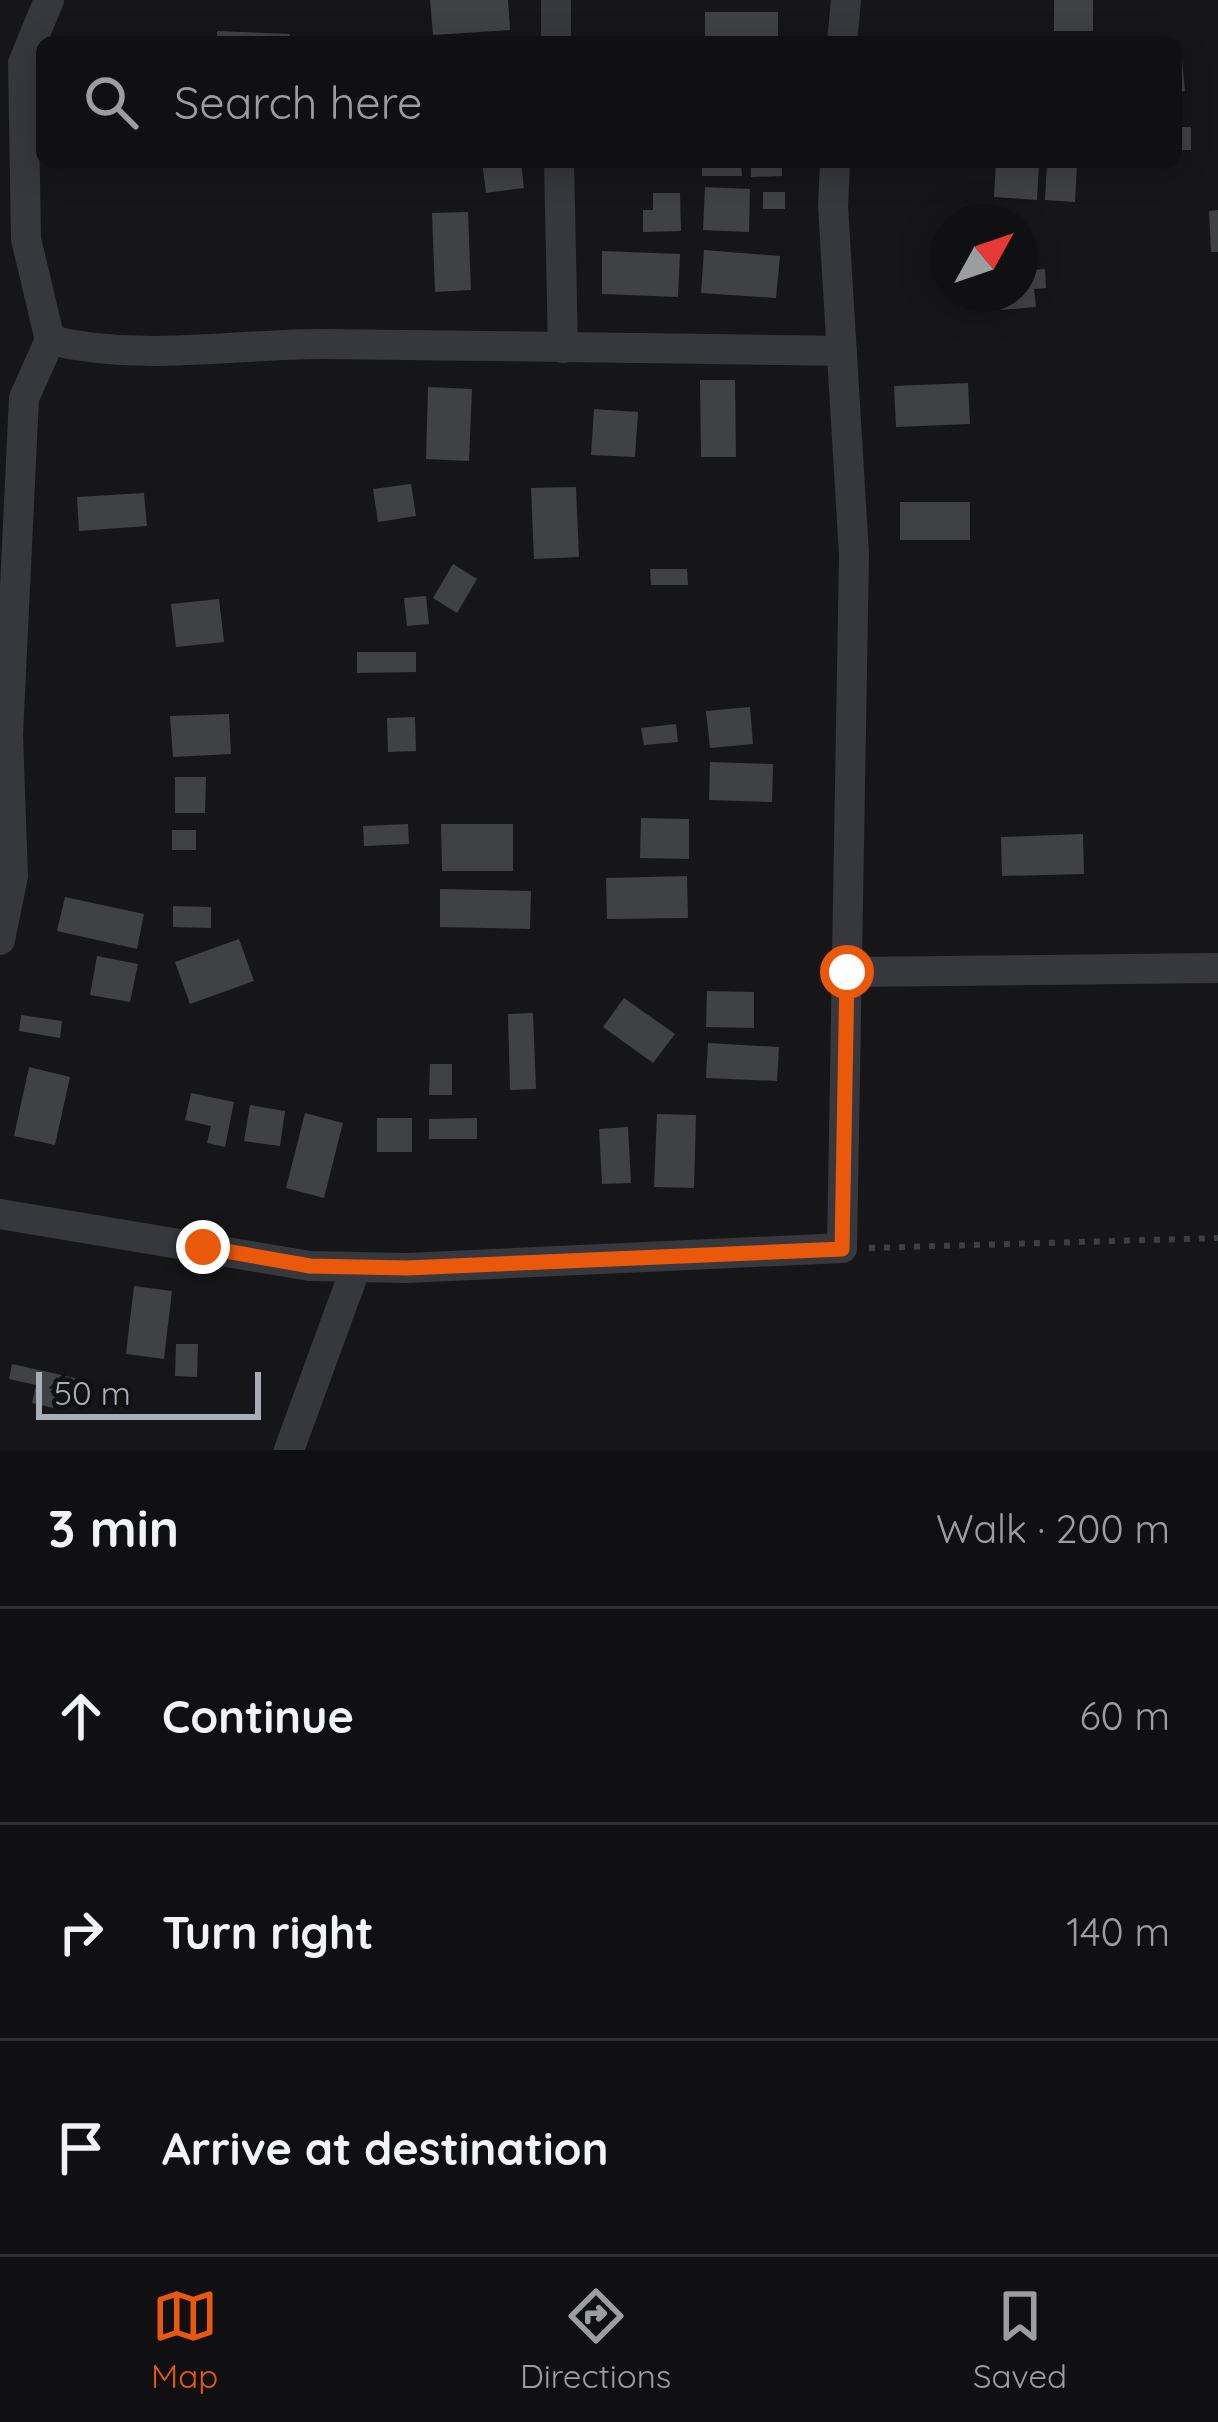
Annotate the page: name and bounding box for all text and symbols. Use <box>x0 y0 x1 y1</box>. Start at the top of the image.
search box <box>36 36 1182 168</box>
icon: search <box>78 69 144 135</box>
text: Search here <box>174 74 422 130</box>
north arrow <box>930 204 1038 312</box>
route start <box>820 945 874 999</box>
route end <box>176 1220 230 1274</box>
scale bar <box>36 1366 261 1419</box>
text: 50 m <box>54 1372 131 1413</box>
text: 3 min <box>48 1496 179 1560</box>
text: Walk · 200 m <box>936 1504 1170 1553</box>
icon: ahead <box>48 1683 114 1749</box>
text: Continue <box>162 1688 354 1744</box>
text: 60 m <box>1080 1691 1170 1740</box>
icon: right <box>48 1899 114 1965</box>
text: Turn right <box>162 1904 374 1960</box>
text: 140 m <box>1066 1907 1170 1956</box>
icon: arrive <box>48 2115 114 2181</box>
text: Arrive at destination <box>162 2120 608 2176</box>
tab: Map <box>151 2283 218 2396</box>
tab: Directions <box>520 2283 671 2396</box>
tab: Saved <box>973 2283 1067 2396</box>

